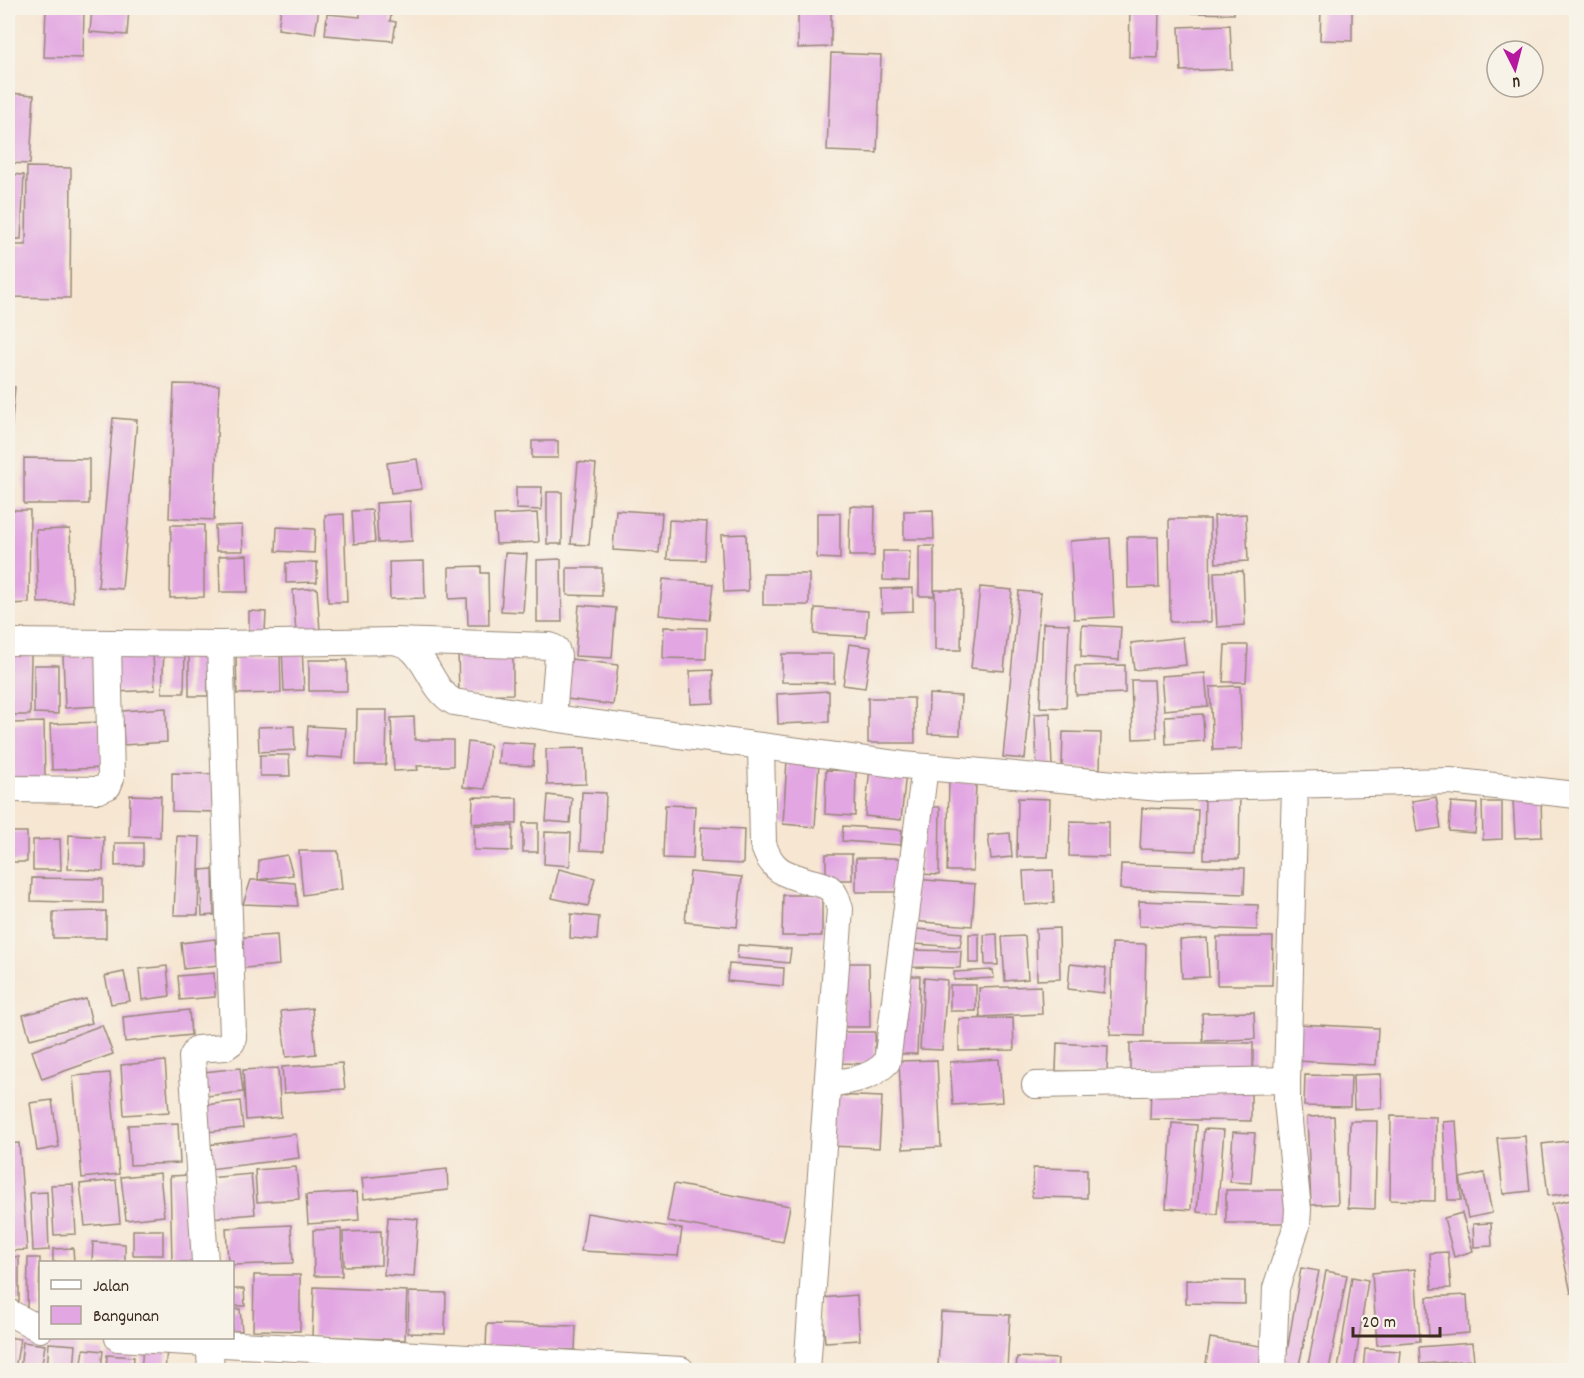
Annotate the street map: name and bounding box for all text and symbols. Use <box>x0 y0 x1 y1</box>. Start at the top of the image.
north arrow <box>1485 39 1545 99</box>
text: U <box>1511 70 1521 93</box>
legend <box>39 1261 234 1339</box>
text: Jalan <box>93 1275 129 1300</box>
scale bar <box>1353 1300 1440 1338</box>
text: Bangunan <box>93 1305 159 1330</box>
text: 20 m <box>1362 1311 1396 1336</box>

